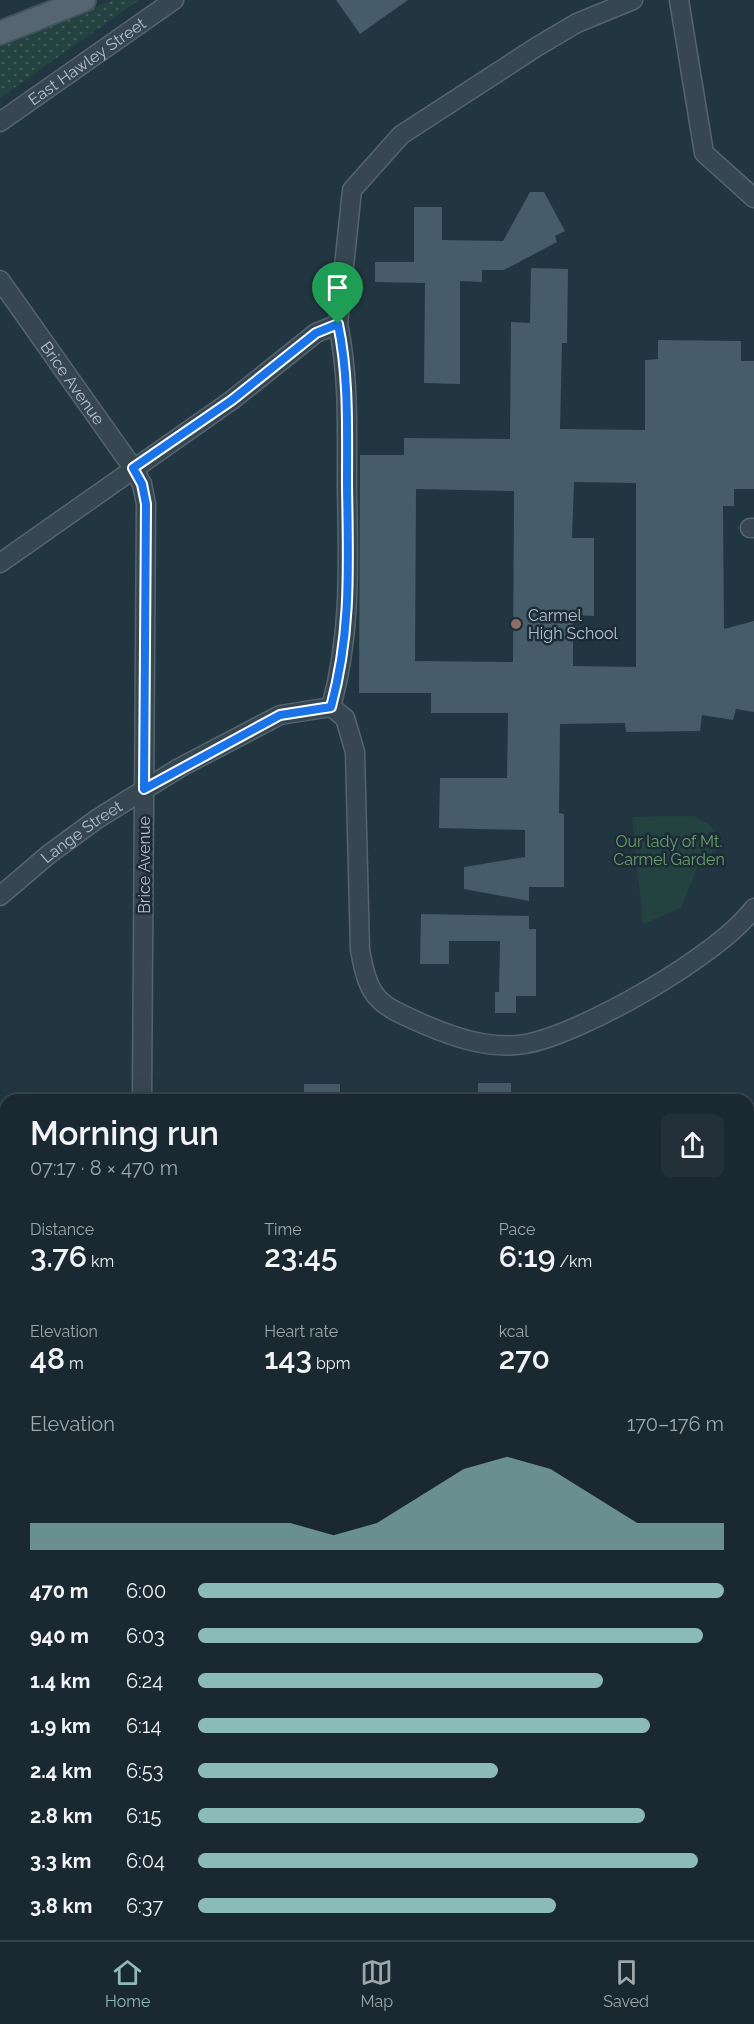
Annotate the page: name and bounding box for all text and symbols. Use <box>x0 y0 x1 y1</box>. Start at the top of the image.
street label: East Hawley Street <box>25 13 150 109</box>
pin <box>312 262 363 324</box>
icon: arrive <box>321 271 354 304</box>
street label: Brice Avenue <box>36 338 108 429</box>
place label: Carmel High School <box>528 606 618 643</box>
marker: Carmel High School <box>509 617 523 631</box>
street label: Lange Street <box>37 796 126 867</box>
street label: Brice Avenue <box>135 816 154 914</box>
park label: Our lady of Mt. Carmel Garden <box>613 832 725 869</box>
text: Morning run <box>30 1114 219 1153</box>
button: share <box>661 1114 724 1177</box>
text: 07:17 · 8 × 470 m <box>30 1156 178 1180</box>
text: Distance <box>30 1220 94 1239</box>
text: Time <box>264 1220 302 1239</box>
text: Pace <box>499 1220 535 1239</box>
text: 3.76 <box>30 1239 87 1274</box>
text: 23:45 <box>264 1239 337 1274</box>
text: 6:19 <box>499 1239 555 1274</box>
text: km <box>87 1252 114 1271</box>
text: /km <box>555 1252 592 1271</box>
text: Elevation <box>30 1322 98 1341</box>
text: Heart rate <box>264 1322 338 1341</box>
text: kcal <box>499 1322 529 1341</box>
text: 48 <box>30 1341 65 1376</box>
text: 143 <box>264 1341 312 1376</box>
text: 270 <box>499 1341 550 1376</box>
text: m <box>65 1354 84 1373</box>
text: bpm <box>312 1354 350 1373</box>
text: Elevation <box>30 1412 115 1436</box>
text: 170–176 m <box>627 1412 724 1436</box>
text: 470 m <box>30 1579 88 1603</box>
text: 6:00 <box>126 1579 166 1603</box>
text: 940 m <box>30 1624 89 1648</box>
text: 6:03 <box>126 1624 165 1648</box>
text: 1.4 km <box>30 1669 90 1693</box>
text: 6:24 <box>126 1669 163 1693</box>
text: 1.9 km <box>30 1714 91 1738</box>
text: 6:14 <box>126 1714 161 1738</box>
text: 2.4 km <box>30 1759 92 1783</box>
text: 6:53 <box>126 1759 163 1783</box>
text: 2.8 km <box>30 1804 92 1828</box>
text: 6:15 <box>126 1804 161 1828</box>
text: 3.3 km <box>30 1849 91 1873</box>
text: 6:04 <box>126 1849 165 1873</box>
text: 3.8 km <box>30 1894 92 1918</box>
text: 6:37 <box>126 1894 163 1918</box>
tab: Home <box>105 1956 150 2011</box>
tab: Map <box>360 1956 393 2011</box>
tab: Saved <box>603 1956 649 2011</box>

